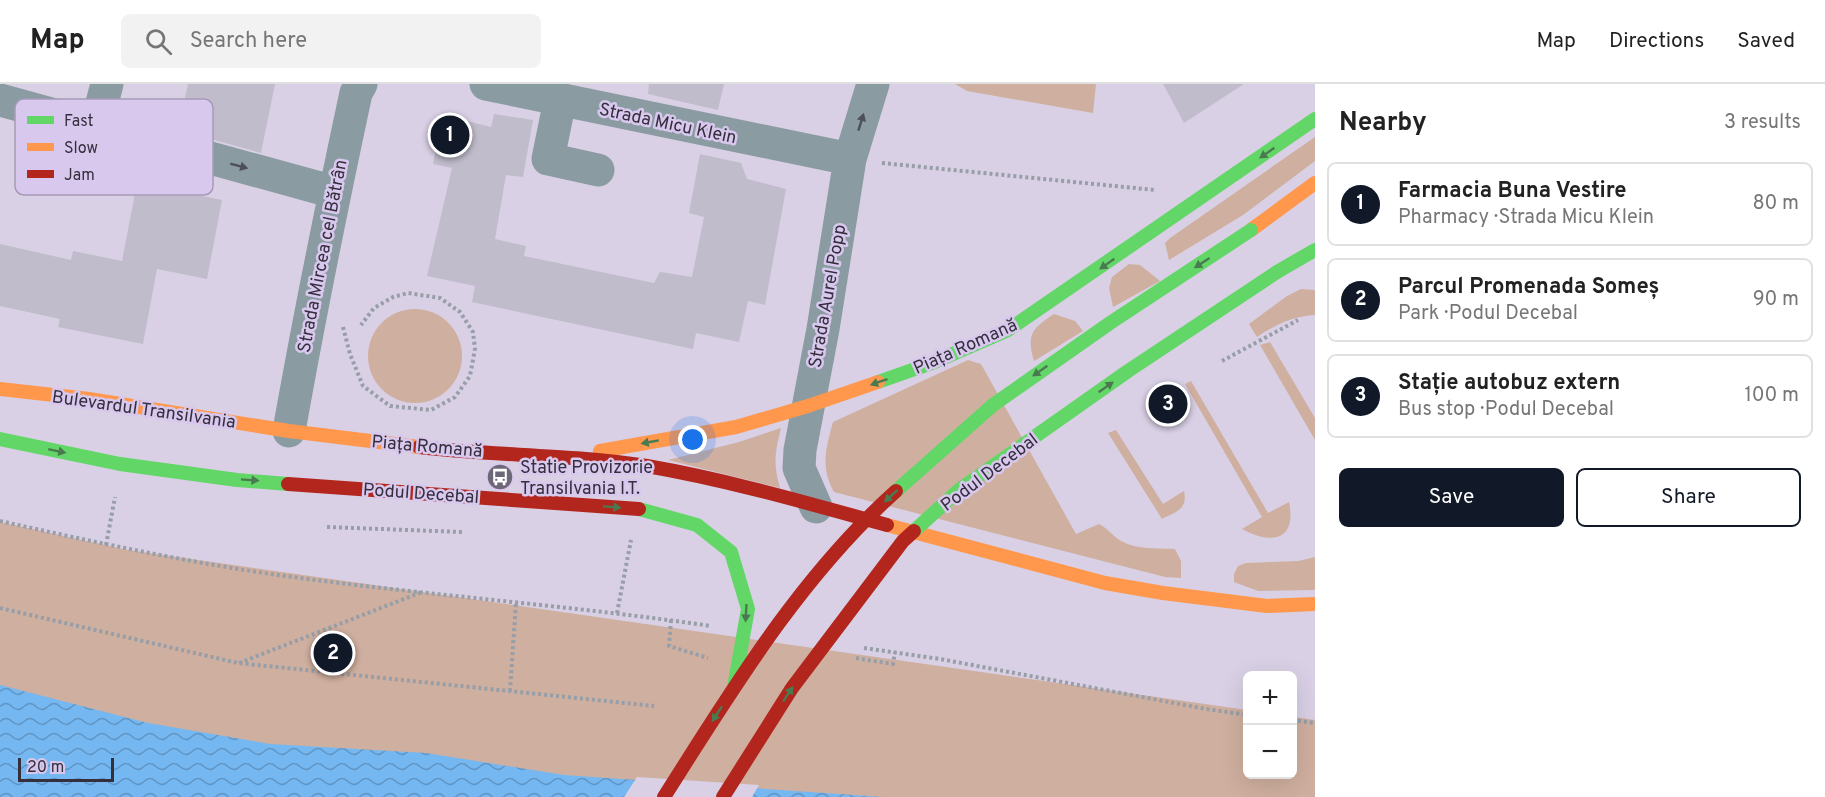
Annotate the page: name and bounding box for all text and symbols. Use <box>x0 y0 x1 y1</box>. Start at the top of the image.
search box <box>121 14 541 68</box>
text: Map <box>30 23 85 59</box>
icon: search <box>142 25 175 58</box>
text: Search here <box>190 28 307 55</box>
text: Map <box>1536 28 1576 55</box>
text: Directions <box>1609 28 1704 55</box>
text: Saved <box>1737 28 1795 55</box>
legend <box>15 99 213 195</box>
street label: Strada Micu Klein <box>597 99 739 150</box>
text: Nearby <box>1339 107 1427 140</box>
text: 3 results <box>1724 110 1801 136</box>
text: Fast <box>64 112 94 132</box>
pin: 1 <box>430 112 470 158</box>
one-way arrow <box>857 113 866 131</box>
text: Slow <box>64 139 98 159</box>
one-way arrow <box>1259 147 1275 158</box>
street label: Strada Mircea cel Bătrân <box>293 158 353 355</box>
one-way arrow <box>230 162 248 171</box>
text: Jam <box>64 166 95 186</box>
text: Farmacia Buna Vestire <box>1398 178 1627 205</box>
text: 1 <box>1357 191 1365 217</box>
text: 80 m <box>1753 191 1799 217</box>
text: Pharmacy · Strada Micu Klein <box>1398 205 1654 231</box>
street label: Strada Aurel Popp <box>805 223 852 370</box>
one-way arrow <box>1194 257 1210 268</box>
one-way arrow <box>1099 258 1115 270</box>
text: Parcul Promenada Someș <box>1398 274 1659 301</box>
text: 2 <box>1354 287 1367 313</box>
text: 90 m <box>1753 287 1799 313</box>
text: Park · Podul Decebal <box>1398 301 1578 327</box>
street label: Piața Romană <box>910 314 1021 381</box>
one-way arrow <box>1033 365 1049 377</box>
text: Stație autobuz extern <box>1398 370 1620 397</box>
one-way arrow <box>870 377 888 387</box>
one-way arrow <box>1097 381 1113 393</box>
pin: 3 <box>1148 382 1188 426</box>
text: 3 <box>1355 383 1367 409</box>
text: 100 m <box>1744 383 1799 409</box>
street label: Bulevardul Transilvania <box>50 386 237 435</box>
text: Bus stop · Podul Decebal <box>1398 397 1614 423</box>
your location <box>678 425 707 454</box>
street label: Podul Decebal <box>936 429 1043 517</box>
street label: Piața Romană <box>370 431 483 464</box>
one-way arrow <box>641 438 660 447</box>
one-way arrow <box>48 446 67 456</box>
place label: Statie Provizorie Transilvania I.T. <box>520 457 653 501</box>
bus stop icon: Statie Provizorie Transilvania I.T. <box>485 462 515 492</box>
button: Save <box>1339 468 1564 527</box>
button: Share <box>1576 468 1801 527</box>
one-way arrow <box>240 476 259 485</box>
street label: Podul Decebal <box>362 479 480 510</box>
one-way arrow <box>884 489 899 502</box>
one-way arrow <box>602 502 621 511</box>
one-way arrow <box>742 604 751 623</box>
pin: 2 <box>314 630 352 676</box>
map controls <box>1243 671 1297 779</box>
button: + <box>1243 671 1297 725</box>
one-way arrow <box>783 686 794 703</box>
one-way arrow <box>712 705 723 722</box>
button: − <box>1243 725 1297 779</box>
scale bar <box>18 755 114 782</box>
text: 20 m <box>27 758 64 778</box>

